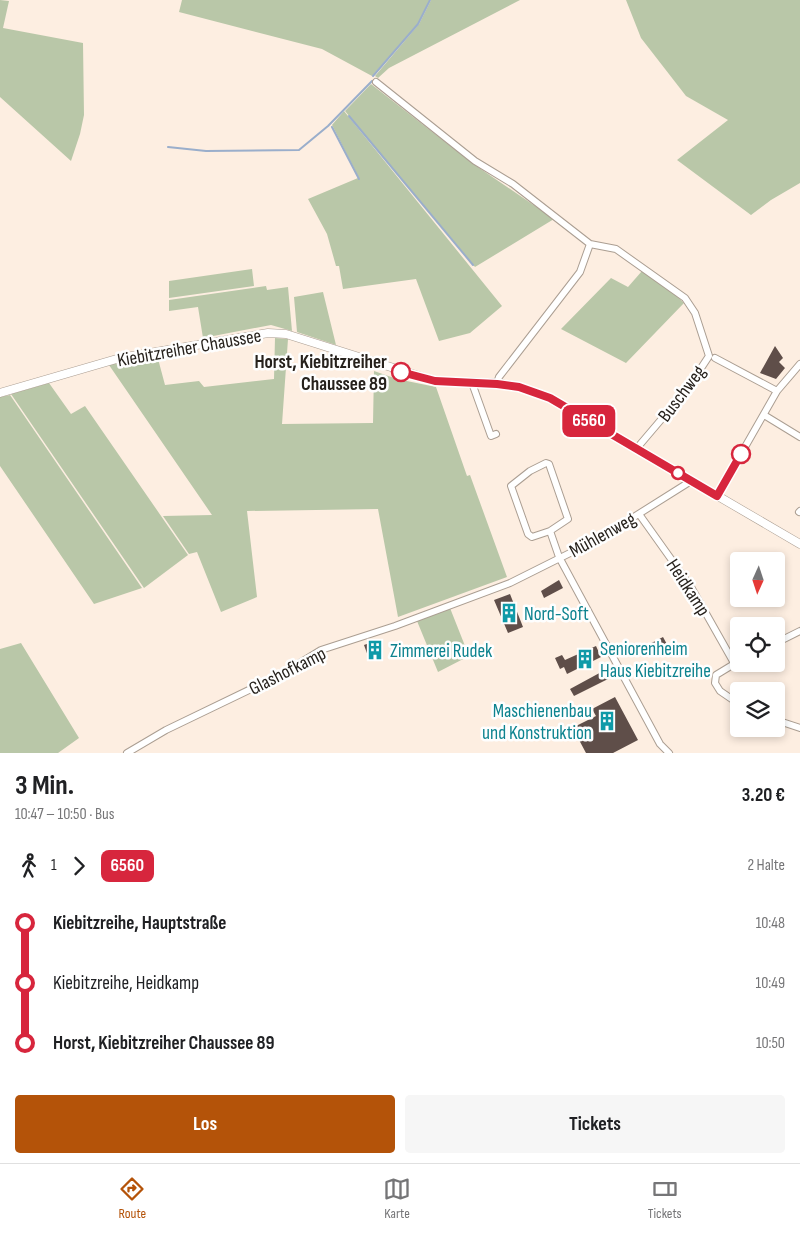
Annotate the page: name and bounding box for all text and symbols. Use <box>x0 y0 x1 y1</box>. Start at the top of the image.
street label: Kiebitzreiher Chaussee <box>115 324 263 372</box>
place label: Horst, Kiebitzreiher Chaussee 89 <box>254 351 387 396</box>
street label: Buschweg <box>654 361 711 427</box>
marker: Horst, Kiebitzreiher Chaussee 89 <box>391 362 411 382</box>
line badge: 6560 <box>554 405 624 437</box>
text: 6560 <box>572 410 606 431</box>
unlabelled marker <box>731 444 751 464</box>
unlabelled marker <box>671 466 685 480</box>
street label: Mühlenweg <box>565 507 640 563</box>
north arrow <box>730 552 785 608</box>
map controls <box>730 552 785 737</box>
street label: Heidkamp <box>661 555 715 621</box>
building icon: Nord-Soft <box>498 602 520 624</box>
place label: Nord-Soft <box>524 603 589 626</box>
button: locate <box>730 617 785 672</box>
place label: Seniorenheim Haus Kiebitzreihe <box>600 638 711 683</box>
building icon: Zimmerei Rudek <box>364 639 386 661</box>
place label: Zimmerei Rudek <box>390 640 493 663</box>
street label: Glashofkamp <box>245 642 330 700</box>
building icon: Seniorenheim Haus Kiebitzreihe <box>574 648 596 670</box>
button: layers <box>730 682 785 737</box>
place label: Maschienenbau und Konstruktion <box>482 700 592 745</box>
building icon: Maschienenbau und Konstruktion <box>596 710 618 732</box>
text: 3 Min. <box>15 769 74 802</box>
text: 3.20 € <box>742 784 785 807</box>
text: 10:47 – 10:50 · Bus <box>15 805 115 824</box>
icon: walk <box>15 852 43 880</box>
icon: forward <box>65 852 93 880</box>
text: 6560 <box>111 855 144 876</box>
text: 1 <box>51 856 57 875</box>
text: 2 Halte <box>747 856 785 875</box>
text: Kiebitzreihe, Hauptstraße <box>53 912 226 935</box>
text: 10:48 <box>756 914 785 933</box>
text: Kiebitzreihe, Heidkamp <box>53 972 199 995</box>
text: 10:49 <box>756 974 785 993</box>
text: Horst, Kiebitzreiher Chaussee 89 <box>53 1032 274 1055</box>
text: 10:50 <box>756 1034 785 1053</box>
button: Los <box>15 1095 395 1153</box>
button: Tickets <box>405 1095 785 1153</box>
tab: Route <box>118 1175 146 1222</box>
tab: Karte <box>383 1175 411 1222</box>
tab: Tickets <box>648 1175 682 1222</box>

